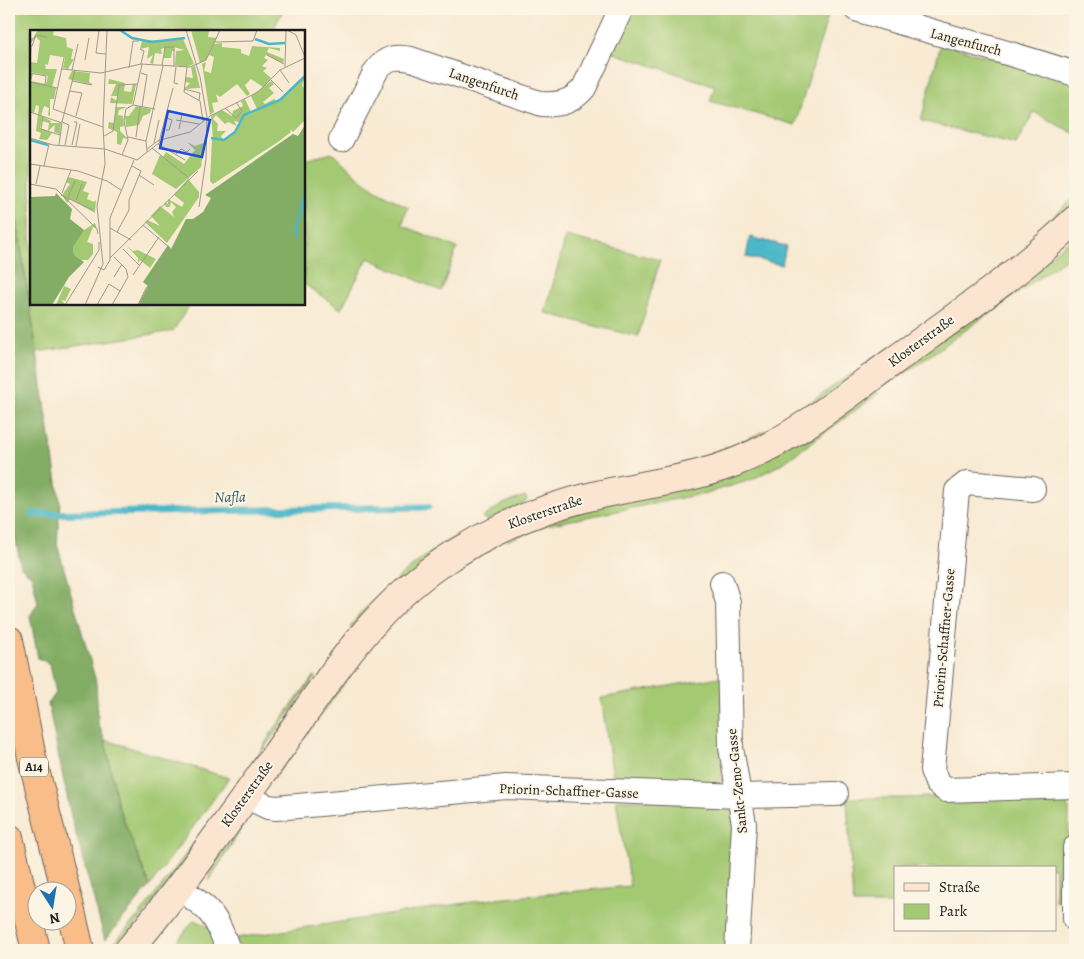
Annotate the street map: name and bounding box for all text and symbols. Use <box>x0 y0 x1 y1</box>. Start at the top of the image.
street label: Langenfurch <box>928 23 1004 61</box>
inset map <box>30 30 305 305</box>
street label: Langenfurch <box>446 63 522 105</box>
street label: Klosterstraße <box>884 311 958 371</box>
water label: Nafla <box>214 487 246 507</box>
street label: Klosterstraße <box>505 490 585 534</box>
street label: Priorin-Schaffner-Gasse <box>928 568 960 708</box>
street label: Sankt-Zeno-Gasse <box>722 728 752 834</box>
street label: Klosterstraße <box>217 757 277 831</box>
road number: A14 <box>20 758 48 776</box>
street label: Priorin-Schaffner-Gasse <box>499 779 639 803</box>
legend <box>894 866 1056 932</box>
text: Straße <box>939 877 980 897</box>
north arrow <box>28 882 78 932</box>
text: Park <box>939 901 968 921</box>
text: N <box>48 908 62 929</box>

